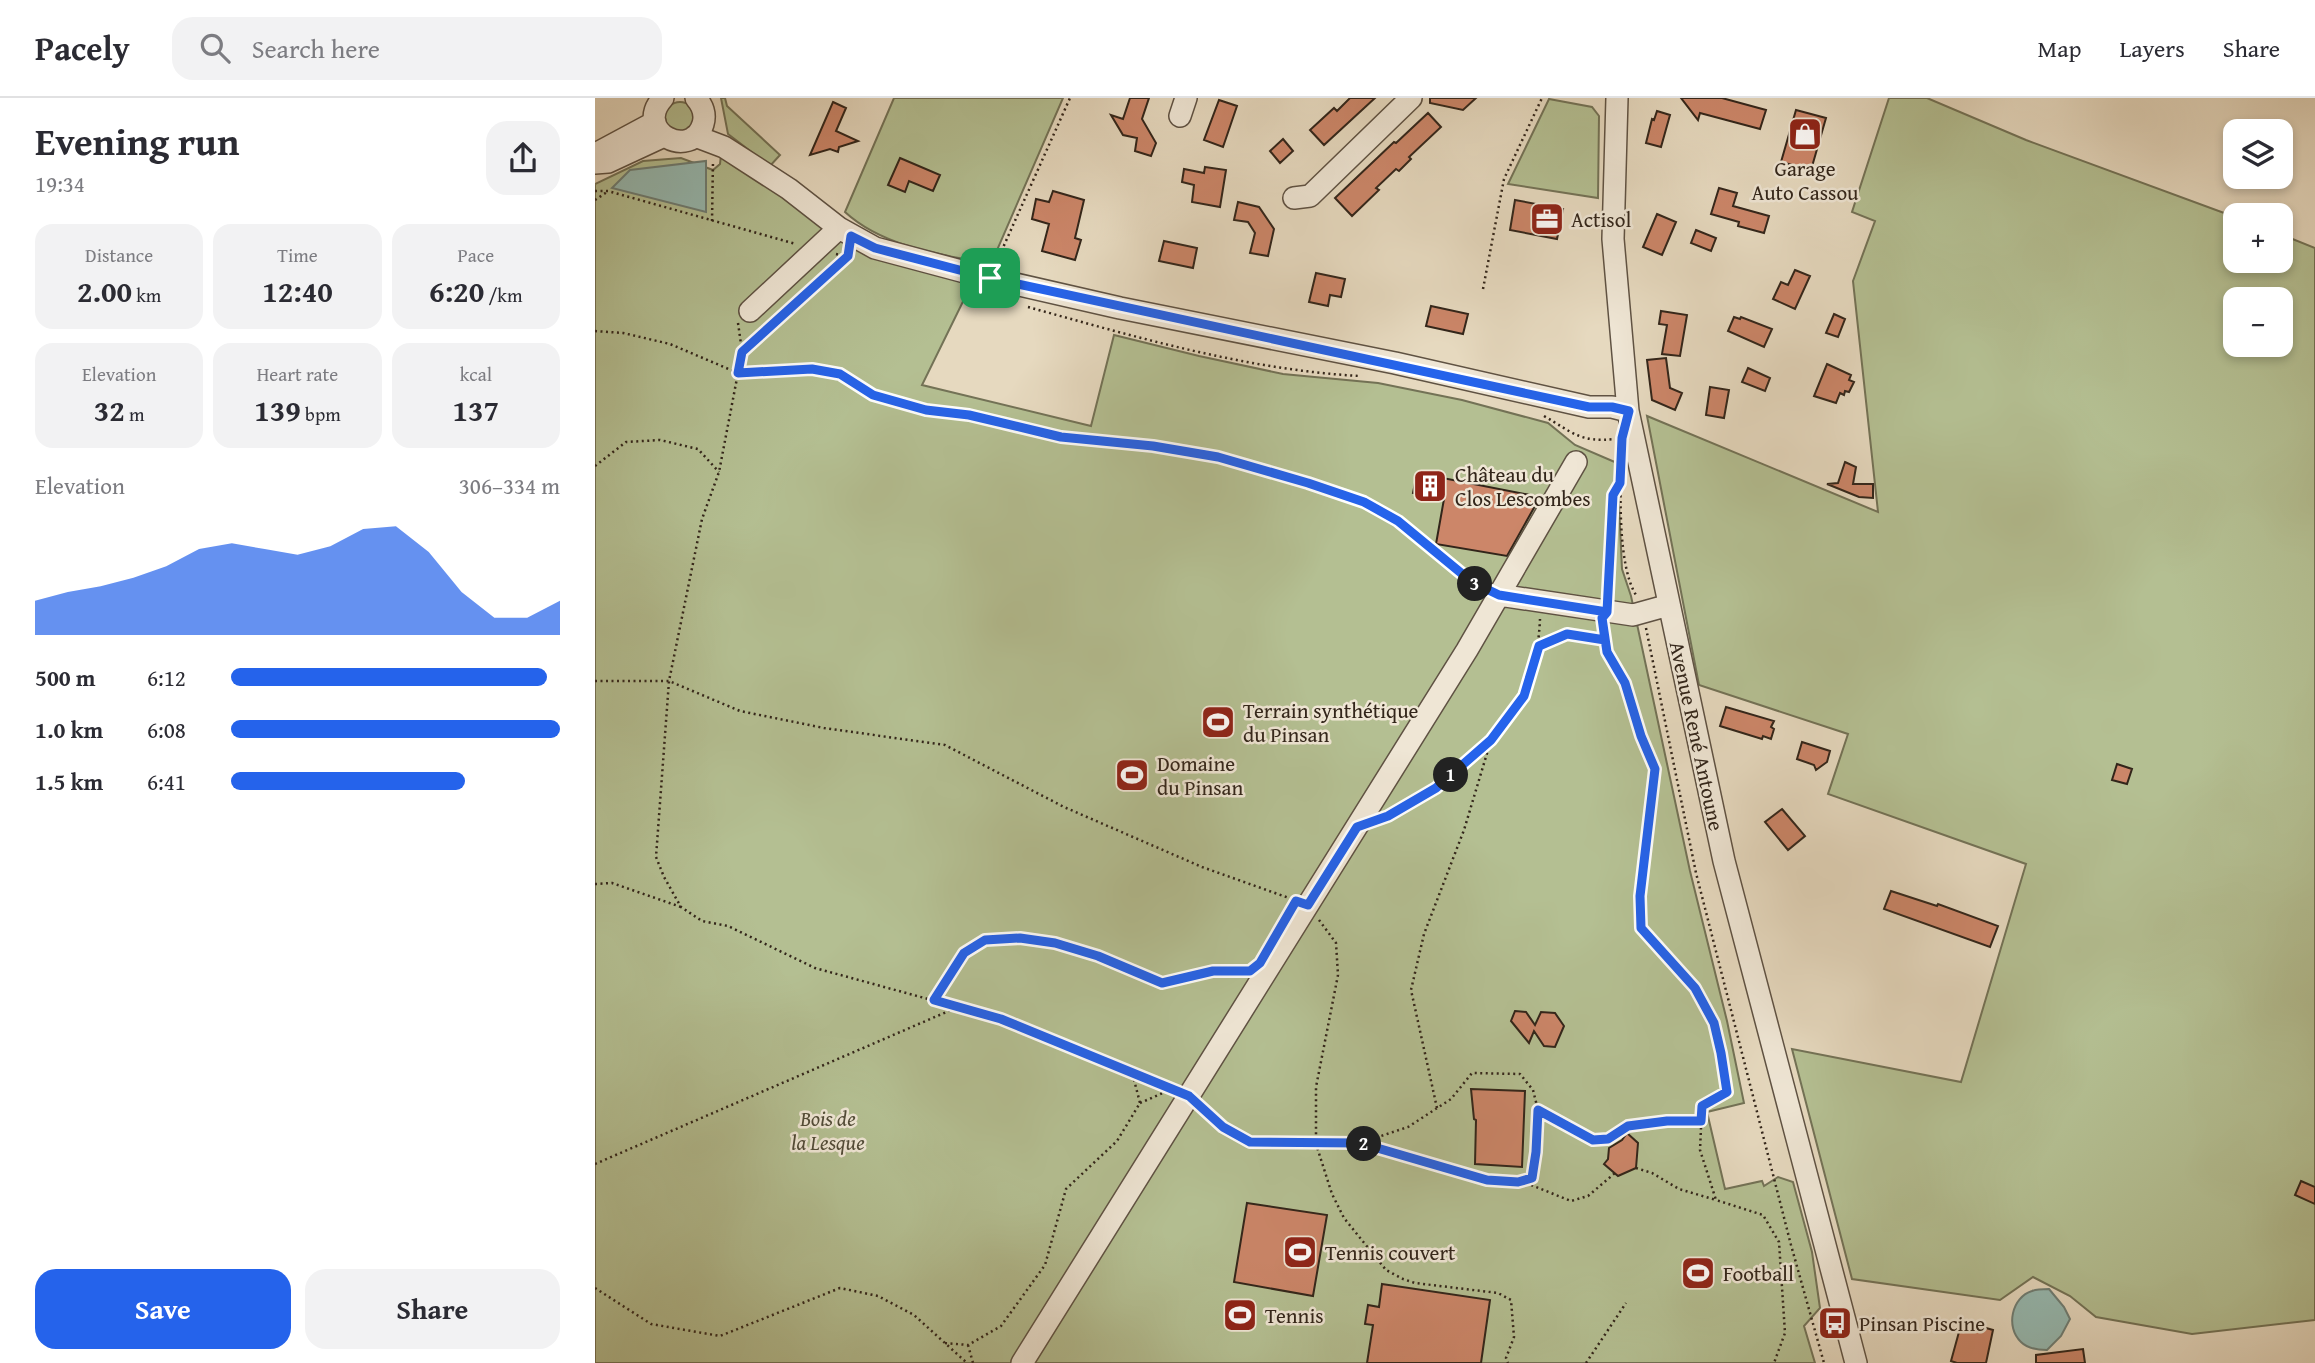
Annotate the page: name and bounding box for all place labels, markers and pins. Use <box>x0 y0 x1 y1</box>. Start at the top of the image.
shop icon: Garage Auto Cassou <box>1786 115 1824 153</box>
place label: Garage Auto Cassou <box>1752 153 1859 208</box>
office icon: Actisol <box>1528 200 1566 238</box>
place label: Actisol <box>1571 204 1631 235</box>
pin <box>960 248 1020 308</box>
place label: Château du Clos Lescombes <box>1455 459 1591 514</box>
building icon: Château du Clos Lescombes <box>1411 467 1449 505</box>
pin: 3 <box>1457 566 1493 602</box>
place label: Terrain synthétique du Pinsan <box>1243 695 1419 750</box>
sports icon: Terrain synthétique du Pinsan <box>1199 703 1237 741</box>
place label: Domaine du Pinsan <box>1157 748 1243 803</box>
sports icon: Domaine du Pinsan <box>1113 756 1151 794</box>
pin: 1 <box>1433 758 1469 792</box>
pin: 2 <box>1347 1126 1381 1162</box>
sports icon: Tennis couvert <box>1281 1233 1319 1271</box>
place label: Tennis couvert <box>1325 1237 1456 1268</box>
sports icon: Football <box>1679 1254 1717 1292</box>
place label: Football <box>1723 1258 1794 1289</box>
sports icon: Tennis <box>1221 1296 1259 1334</box>
place label: Tennis <box>1265 1300 1324 1331</box>
bus stop icon: Pinsan Piscine <box>1816 1304 1854 1342</box>
place label: Pinsan Piscine <box>1859 1308 1985 1339</box>

